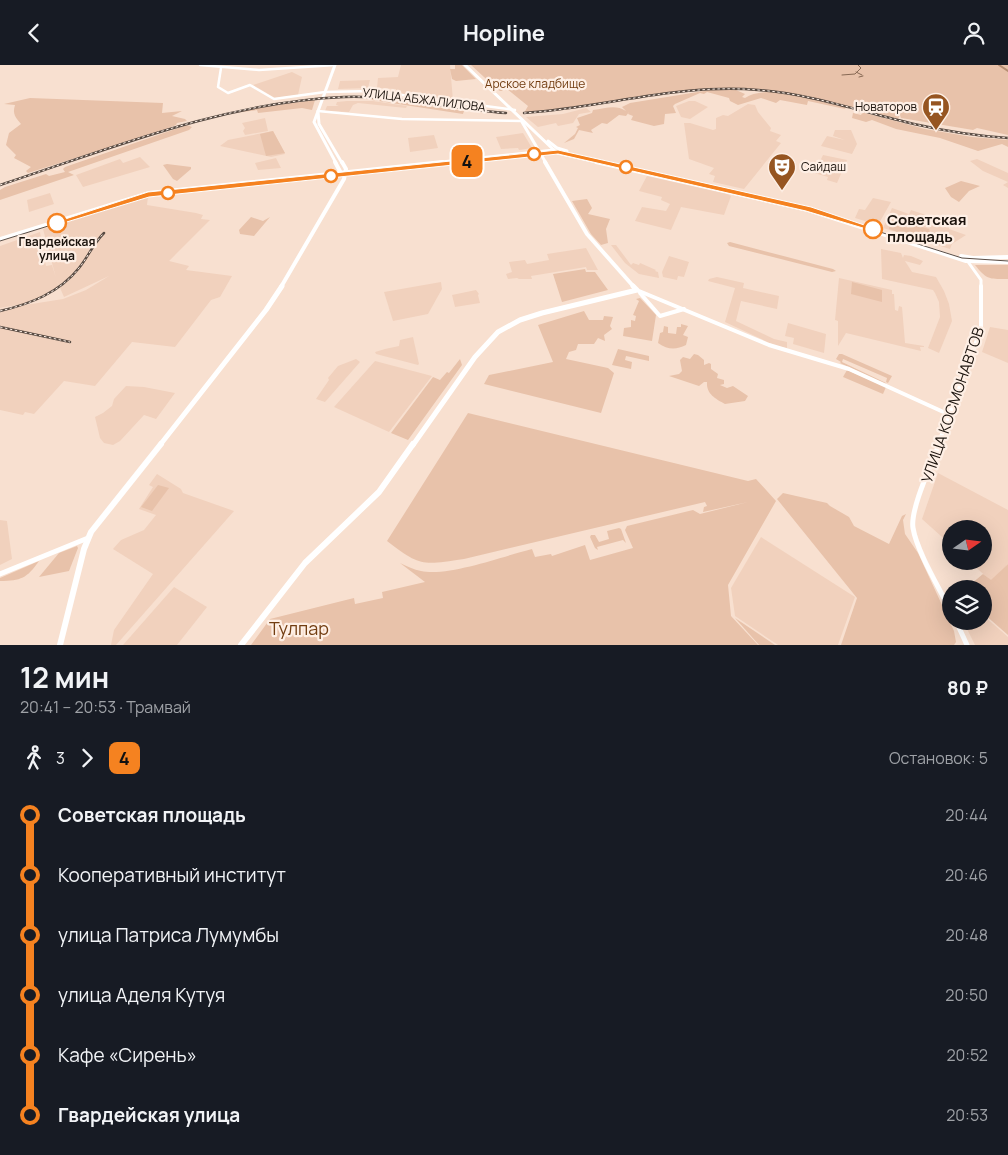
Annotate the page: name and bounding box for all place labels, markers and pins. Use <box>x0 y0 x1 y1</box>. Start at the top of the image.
station icon: Новаторов <box>921 92 951 131</box>
place label: Новаторов <box>855 98 918 115</box>
unlabelled marker <box>527 147 541 161</box>
theatre icon: Сайдаш <box>767 152 797 191</box>
place label: Сайдаш <box>801 158 846 175</box>
unlabelled marker <box>619 160 633 174</box>
unlabelled marker <box>324 169 338 183</box>
unlabelled marker <box>161 186 175 200</box>
place label: Советская площадь <box>887 209 966 247</box>
marker: Гвардейская улица <box>47 213 67 233</box>
marker: Советская площадь <box>863 219 883 239</box>
place label: Гвардейская улица <box>19 233 95 264</box>

